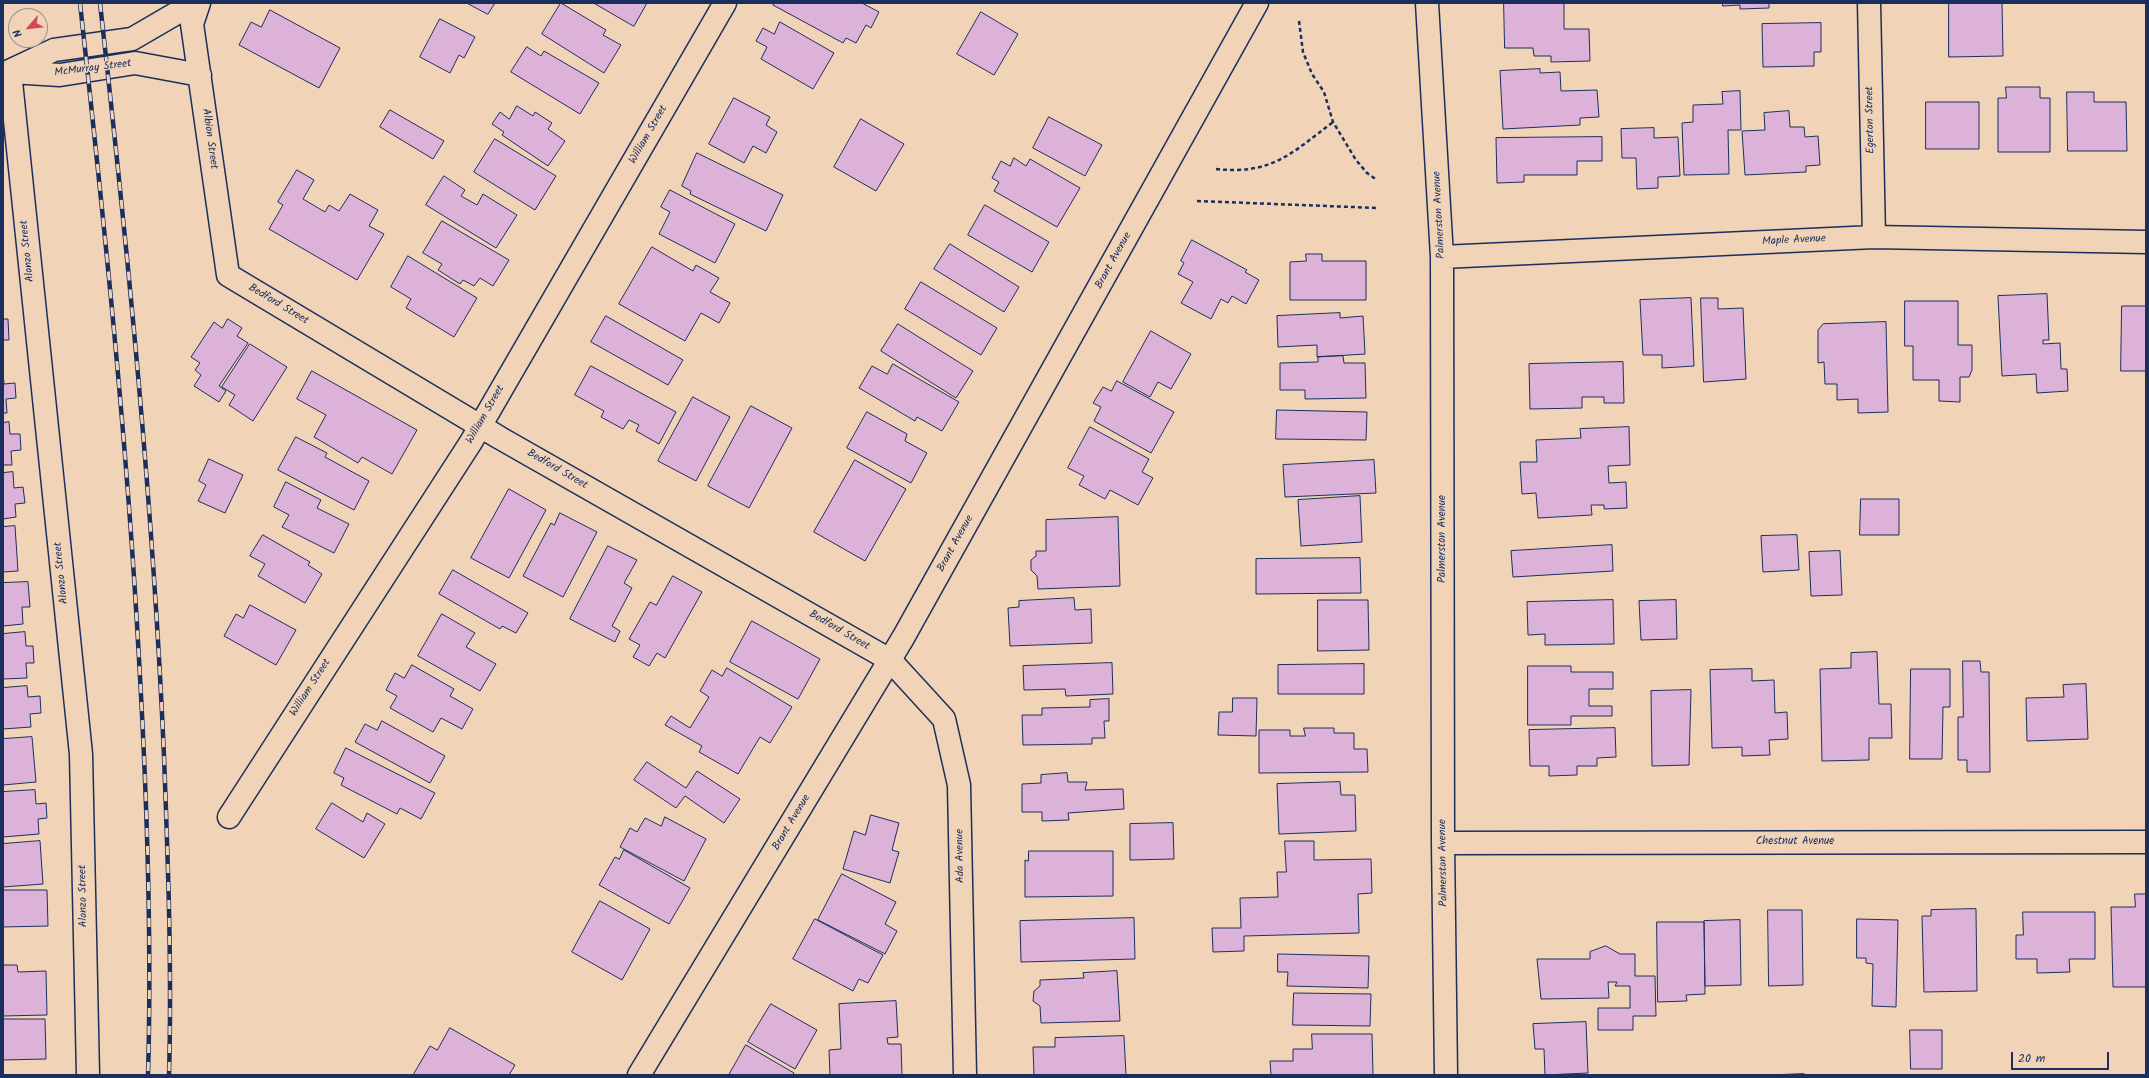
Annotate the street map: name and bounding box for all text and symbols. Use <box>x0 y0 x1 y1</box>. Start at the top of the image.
north arrow <box>8 8 48 48</box>
text: N <box>9 26 28 40</box>
street label: McMurray Street <box>54 58 132 80</box>
street label: Egerton Street <box>1864 86 1878 154</box>
street label: William Street <box>627 103 671 167</box>
street label: Albion Street <box>198 108 220 170</box>
street label: Palmerston Avenue <box>1431 171 1449 259</box>
street label: Alonzo Street <box>18 219 38 283</box>
street label: Brant Avenue <box>1093 230 1135 292</box>
street label: Maple Avenue <box>1762 233 1826 249</box>
street label: Bedford Street <box>245 282 311 328</box>
street label: William Street <box>464 383 508 447</box>
street label: Bedford Street <box>524 447 590 493</box>
street label: Palmerston Avenue <box>1436 495 1450 583</box>
street label: Brant Avenue <box>935 513 977 575</box>
street label: Alonzo Street <box>52 541 72 605</box>
street label: Bedford Street <box>806 608 872 654</box>
street label: William Street <box>288 657 334 719</box>
street label: Brant Avenue <box>770 793 814 853</box>
street label: Palmerston Avenue <box>1437 819 1451 907</box>
street label: Ada Avenue <box>954 829 968 883</box>
street label: Chestnut Avenue <box>1756 835 1834 849</box>
street label: Alonzo Street <box>77 865 91 927</box>
scale bar <box>2013 1044 2111 1070</box>
text: 20 m <box>2018 1049 2045 1068</box>

